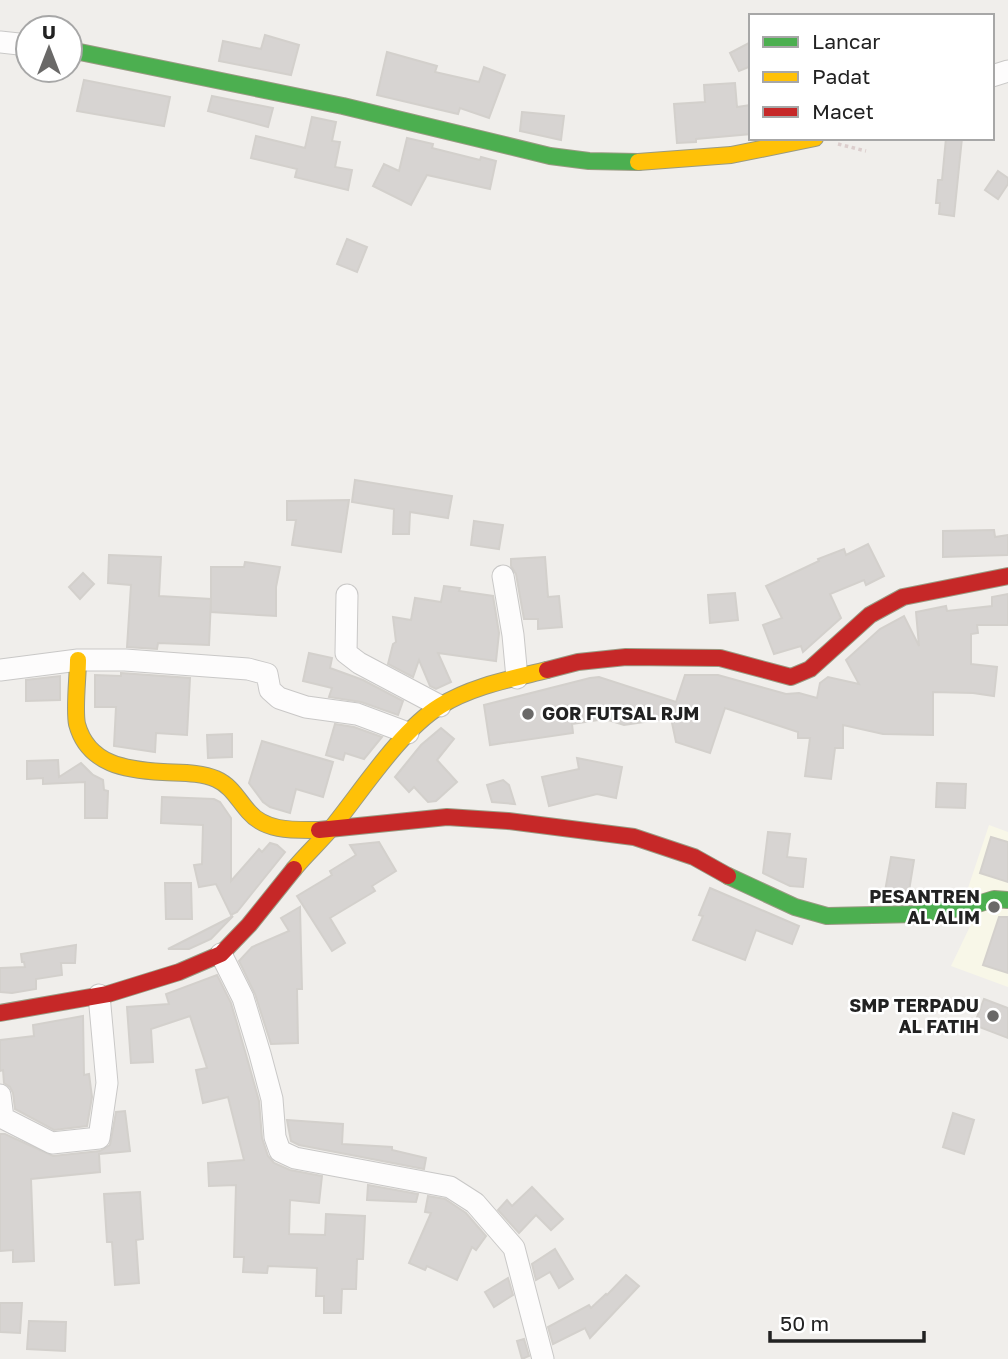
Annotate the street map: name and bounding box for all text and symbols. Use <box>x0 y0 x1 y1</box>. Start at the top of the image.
north arrow <box>14 14 84 84</box>
legend <box>749 14 994 140</box>
text: U <box>42 20 56 43</box>
text: Lancar <box>812 28 880 54</box>
text: Padat <box>812 63 870 89</box>
text: Macet <box>812 98 874 124</box>
place label: GOR FUTSAL RJM <box>542 702 699 724</box>
marker: GOR FUTSAL RJM <box>520 706 536 722</box>
place label: PESANTREN AL ALIM <box>869 885 980 928</box>
marker: PESANTREN AL ALIM <box>986 899 1002 915</box>
place label: SMP TERPADU AL FATIH <box>849 994 979 1037</box>
marker: SMP TERPADU AL FATIH <box>985 1008 1001 1024</box>
scale bar <box>770 1300 924 1344</box>
text: 50 m <box>780 1310 829 1336</box>

